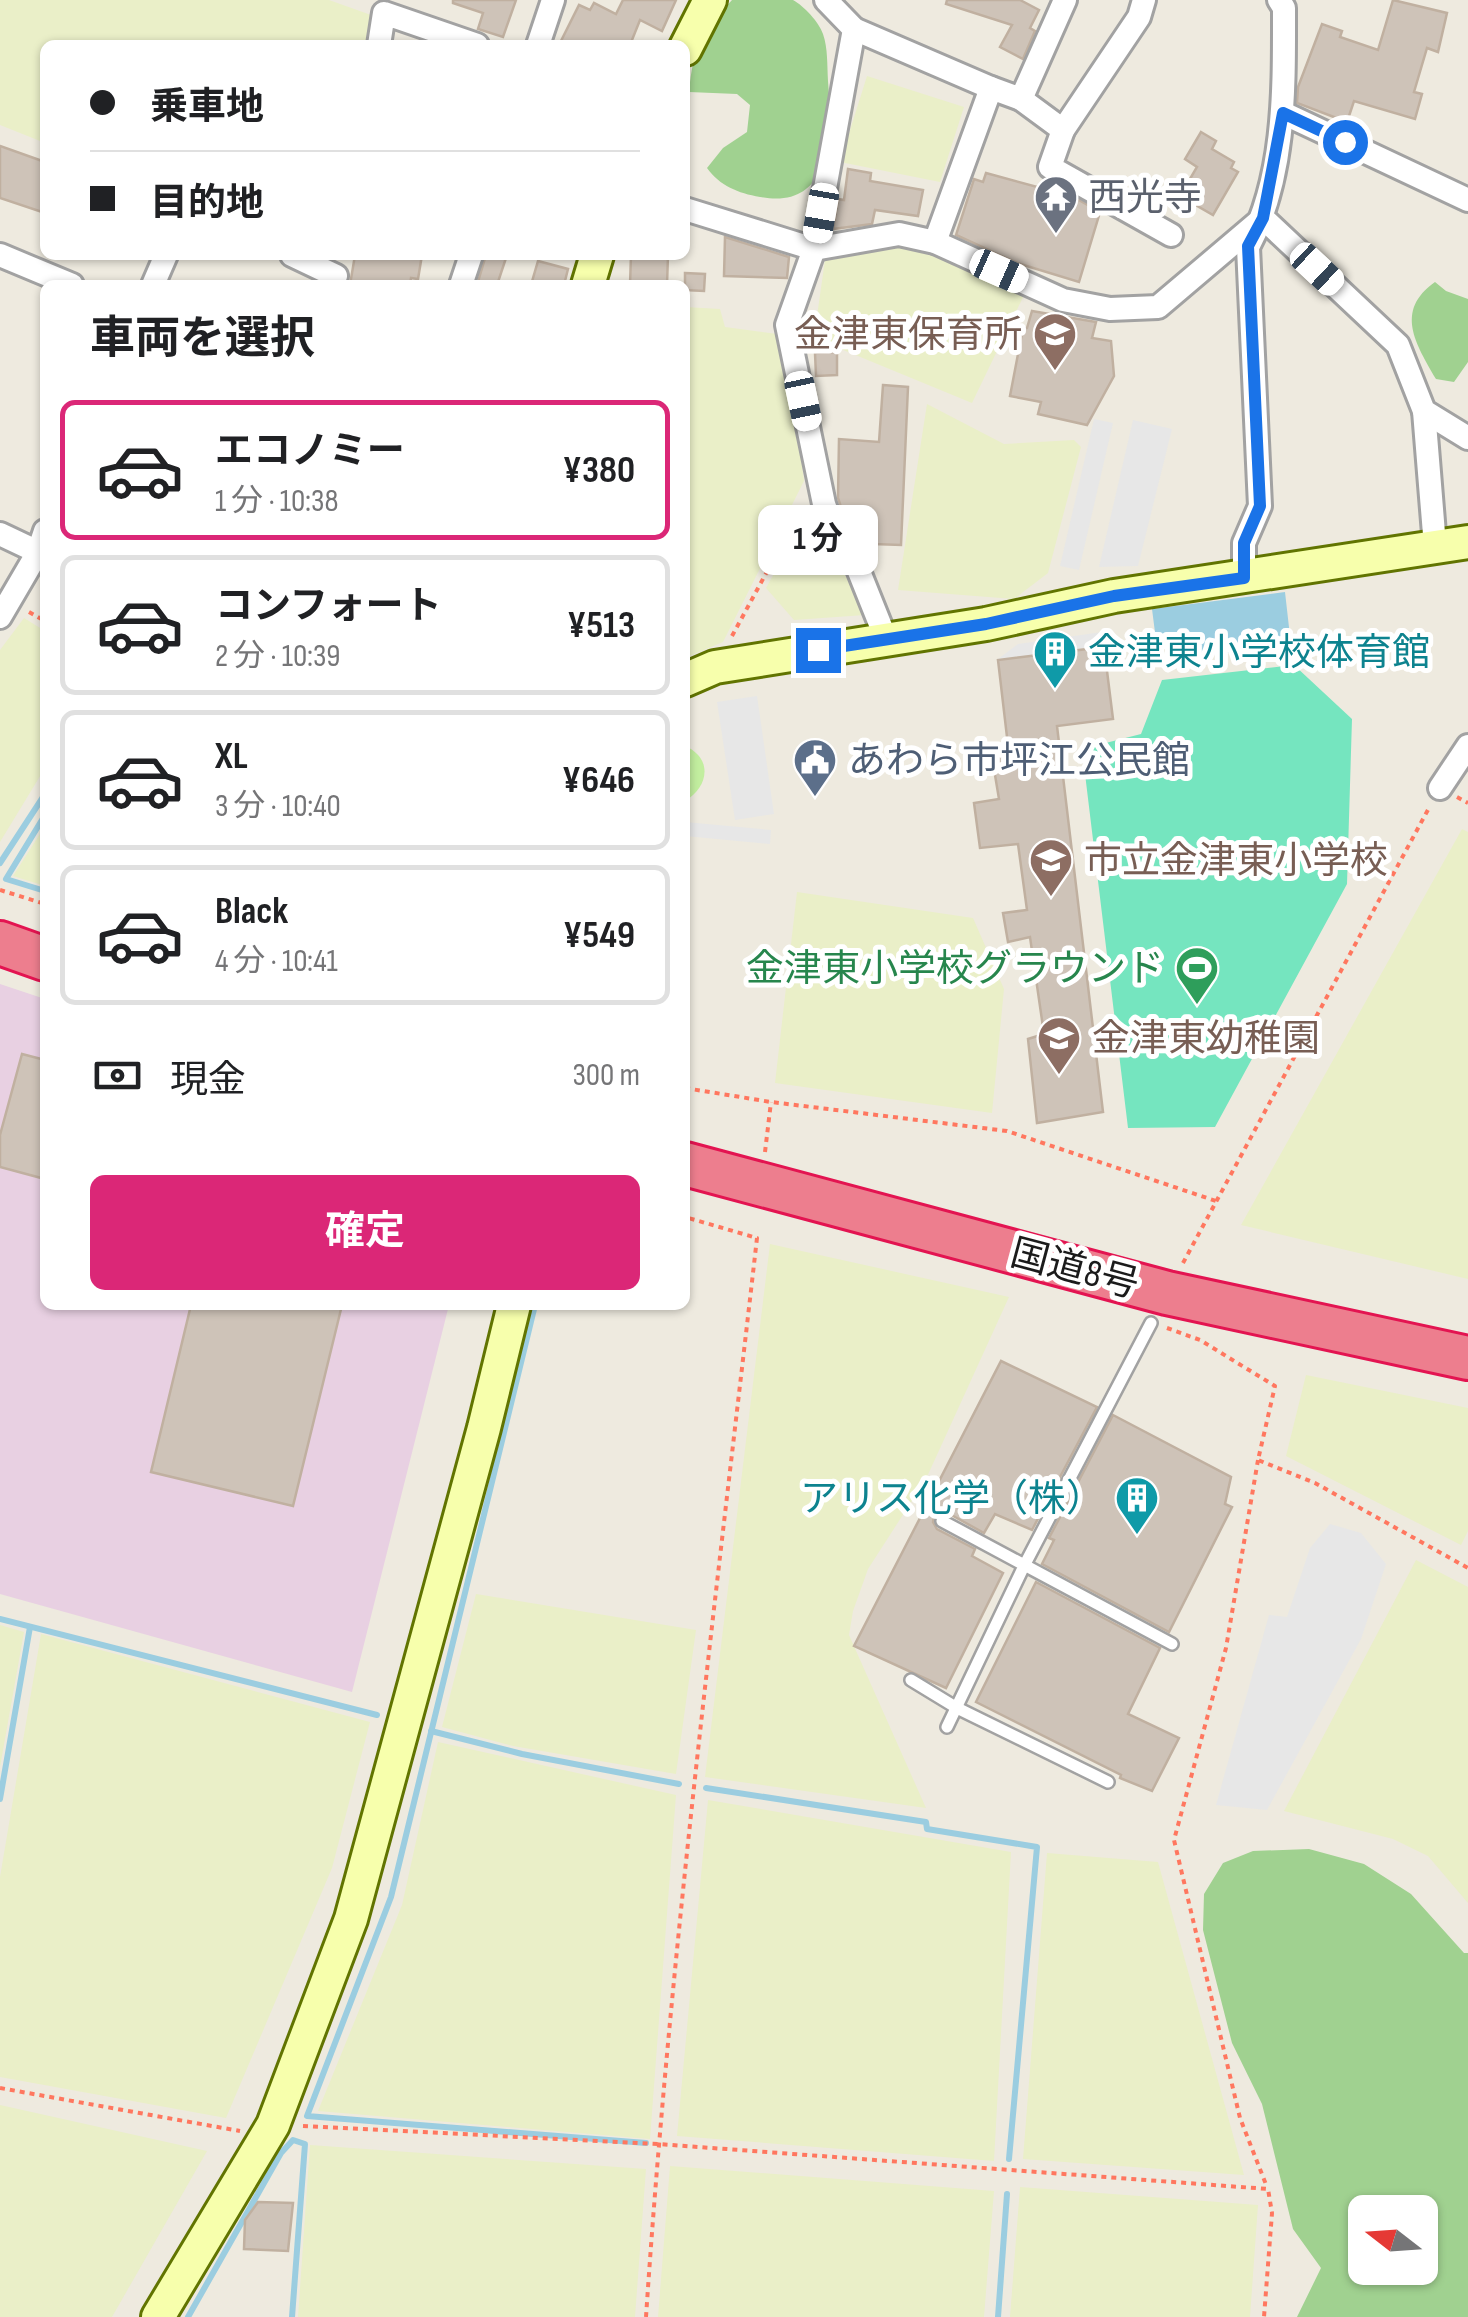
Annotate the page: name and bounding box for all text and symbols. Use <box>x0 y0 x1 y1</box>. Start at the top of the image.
text: 乗車地 <box>150 85 264 130</box>
route start <box>1323 120 1368 165</box>
temple icon: 西光寺 <box>1033 174 1079 235</box>
place label: 西光寺 <box>1088 176 1202 221</box>
text: 目的地 <box>150 181 264 226</box>
car <box>801 181 841 245</box>
car <box>1285 238 1349 300</box>
car <box>965 245 1033 297</box>
school or university icon: 金津東保育所 <box>1032 311 1078 372</box>
text: 車両を選択 <box>90 312 315 367</box>
place label: 金津東保育所 <box>794 313 1022 358</box>
car <box>782 369 824 433</box>
icon: car <box>95 425 185 515</box>
text: エコノミー <box>215 429 405 474</box>
text: ¥380 <box>562 448 635 493</box>
text: 1 分 · 10:38 <box>215 482 338 521</box>
callout: 1 分 <box>758 505 878 575</box>
text: 1 分 <box>793 520 843 559</box>
icon: car <box>95 580 185 670</box>
text: コンフォート <box>215 584 442 629</box>
text: ¥513 <box>567 603 635 648</box>
route end <box>796 628 841 673</box>
building icon: 金津東小学校体育館 <box>1032 629 1078 690</box>
place label: 金津東小学校体育館 <box>1088 631 1430 676</box>
text: 2 分 · 10:39 <box>215 637 341 676</box>
text: XL <box>215 734 248 779</box>
icon: car <box>95 735 185 825</box>
public building icon: あわら市坪江公民館 <box>792 737 838 798</box>
place label: あわら市坪江公民館 <box>848 739 1190 784</box>
text: ¥646 <box>562 758 635 803</box>
text: 3 分 · 10:40 <box>215 787 341 826</box>
school or university icon: 市立金津東小学校 <box>1028 837 1074 898</box>
place label: 市立金津東小学校 <box>1084 839 1388 884</box>
text: Black <box>215 889 288 934</box>
icon: car <box>95 890 185 980</box>
text: ¥549 <box>563 913 635 958</box>
text: 4 分 · 10:41 <box>215 942 338 981</box>
sports icon: 金津東小学校グラウンド <box>1174 945 1220 1006</box>
place label: 金津東小学校グラウンド <box>746 947 1164 992</box>
school or university icon: 金津東幼稚園 <box>1036 1015 1082 1076</box>
place label: 金津東幼稚園 <box>1092 1017 1320 1062</box>
icon: cash <box>90 1048 145 1103</box>
text: 300 m <box>572 1056 640 1095</box>
text: 現金 <box>170 1058 246 1103</box>
button: 確定 <box>90 1175 640 1290</box>
street label: 国道8号 <box>1006 1231 1144 1308</box>
building icon: アリス化学（株） <box>1114 1475 1160 1536</box>
place label: アリス化学（株） <box>800 1477 1104 1522</box>
north arrow <box>1348 2195 1438 2285</box>
map controls <box>1348 2195 1438 2285</box>

